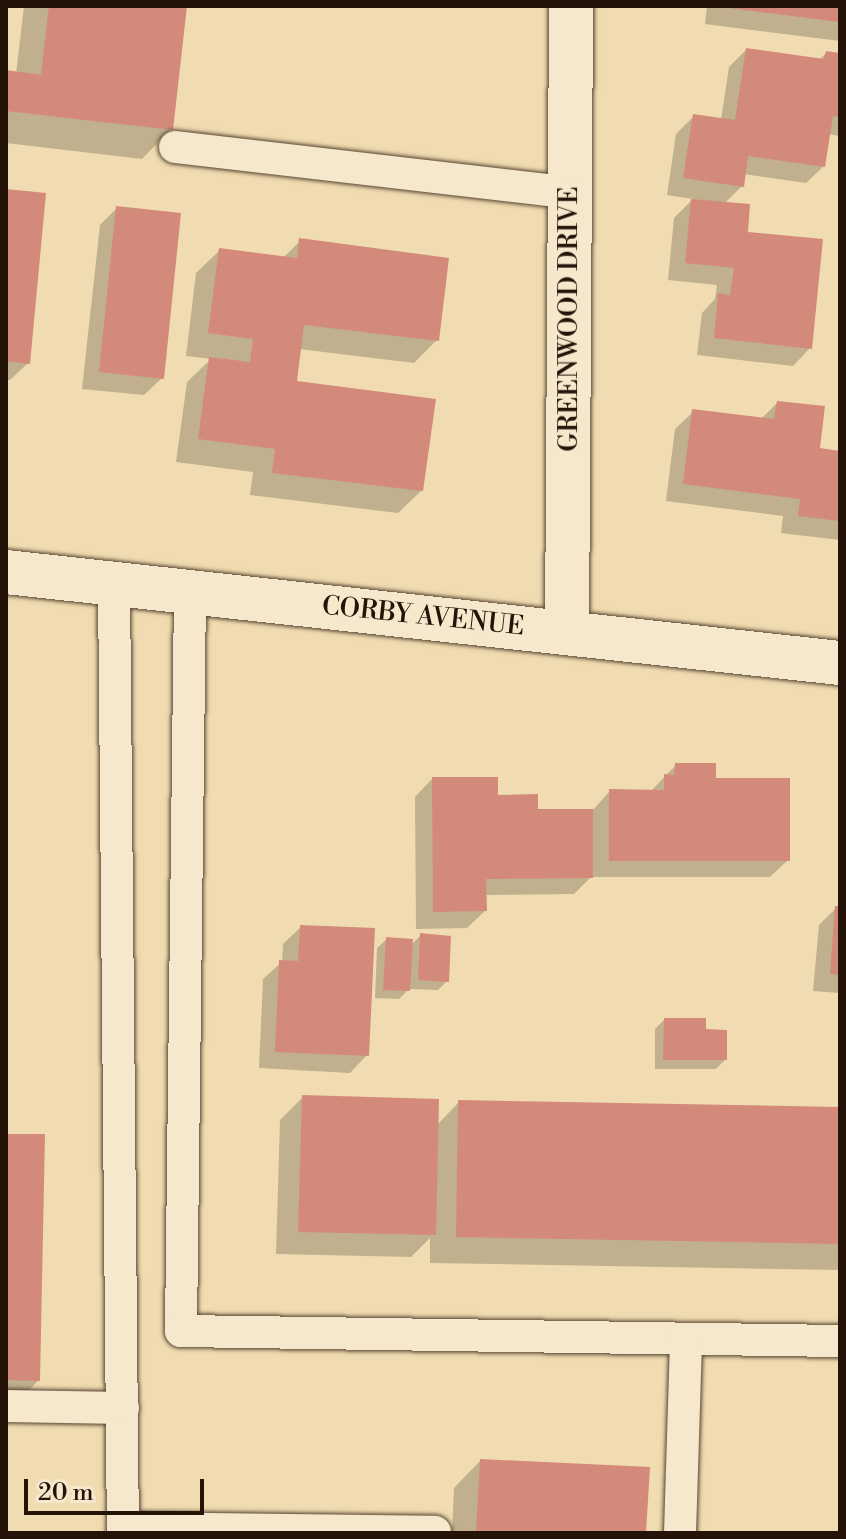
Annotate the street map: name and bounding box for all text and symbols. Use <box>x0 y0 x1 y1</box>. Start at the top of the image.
street label: GREENWOOD DRIVE <box>554 186 586 452</box>
street label: CORBY AVENUE <box>320 591 526 643</box>
scale bar <box>28 1463 208 1513</box>
text: 20 m <box>38 1478 94 1508</box>

